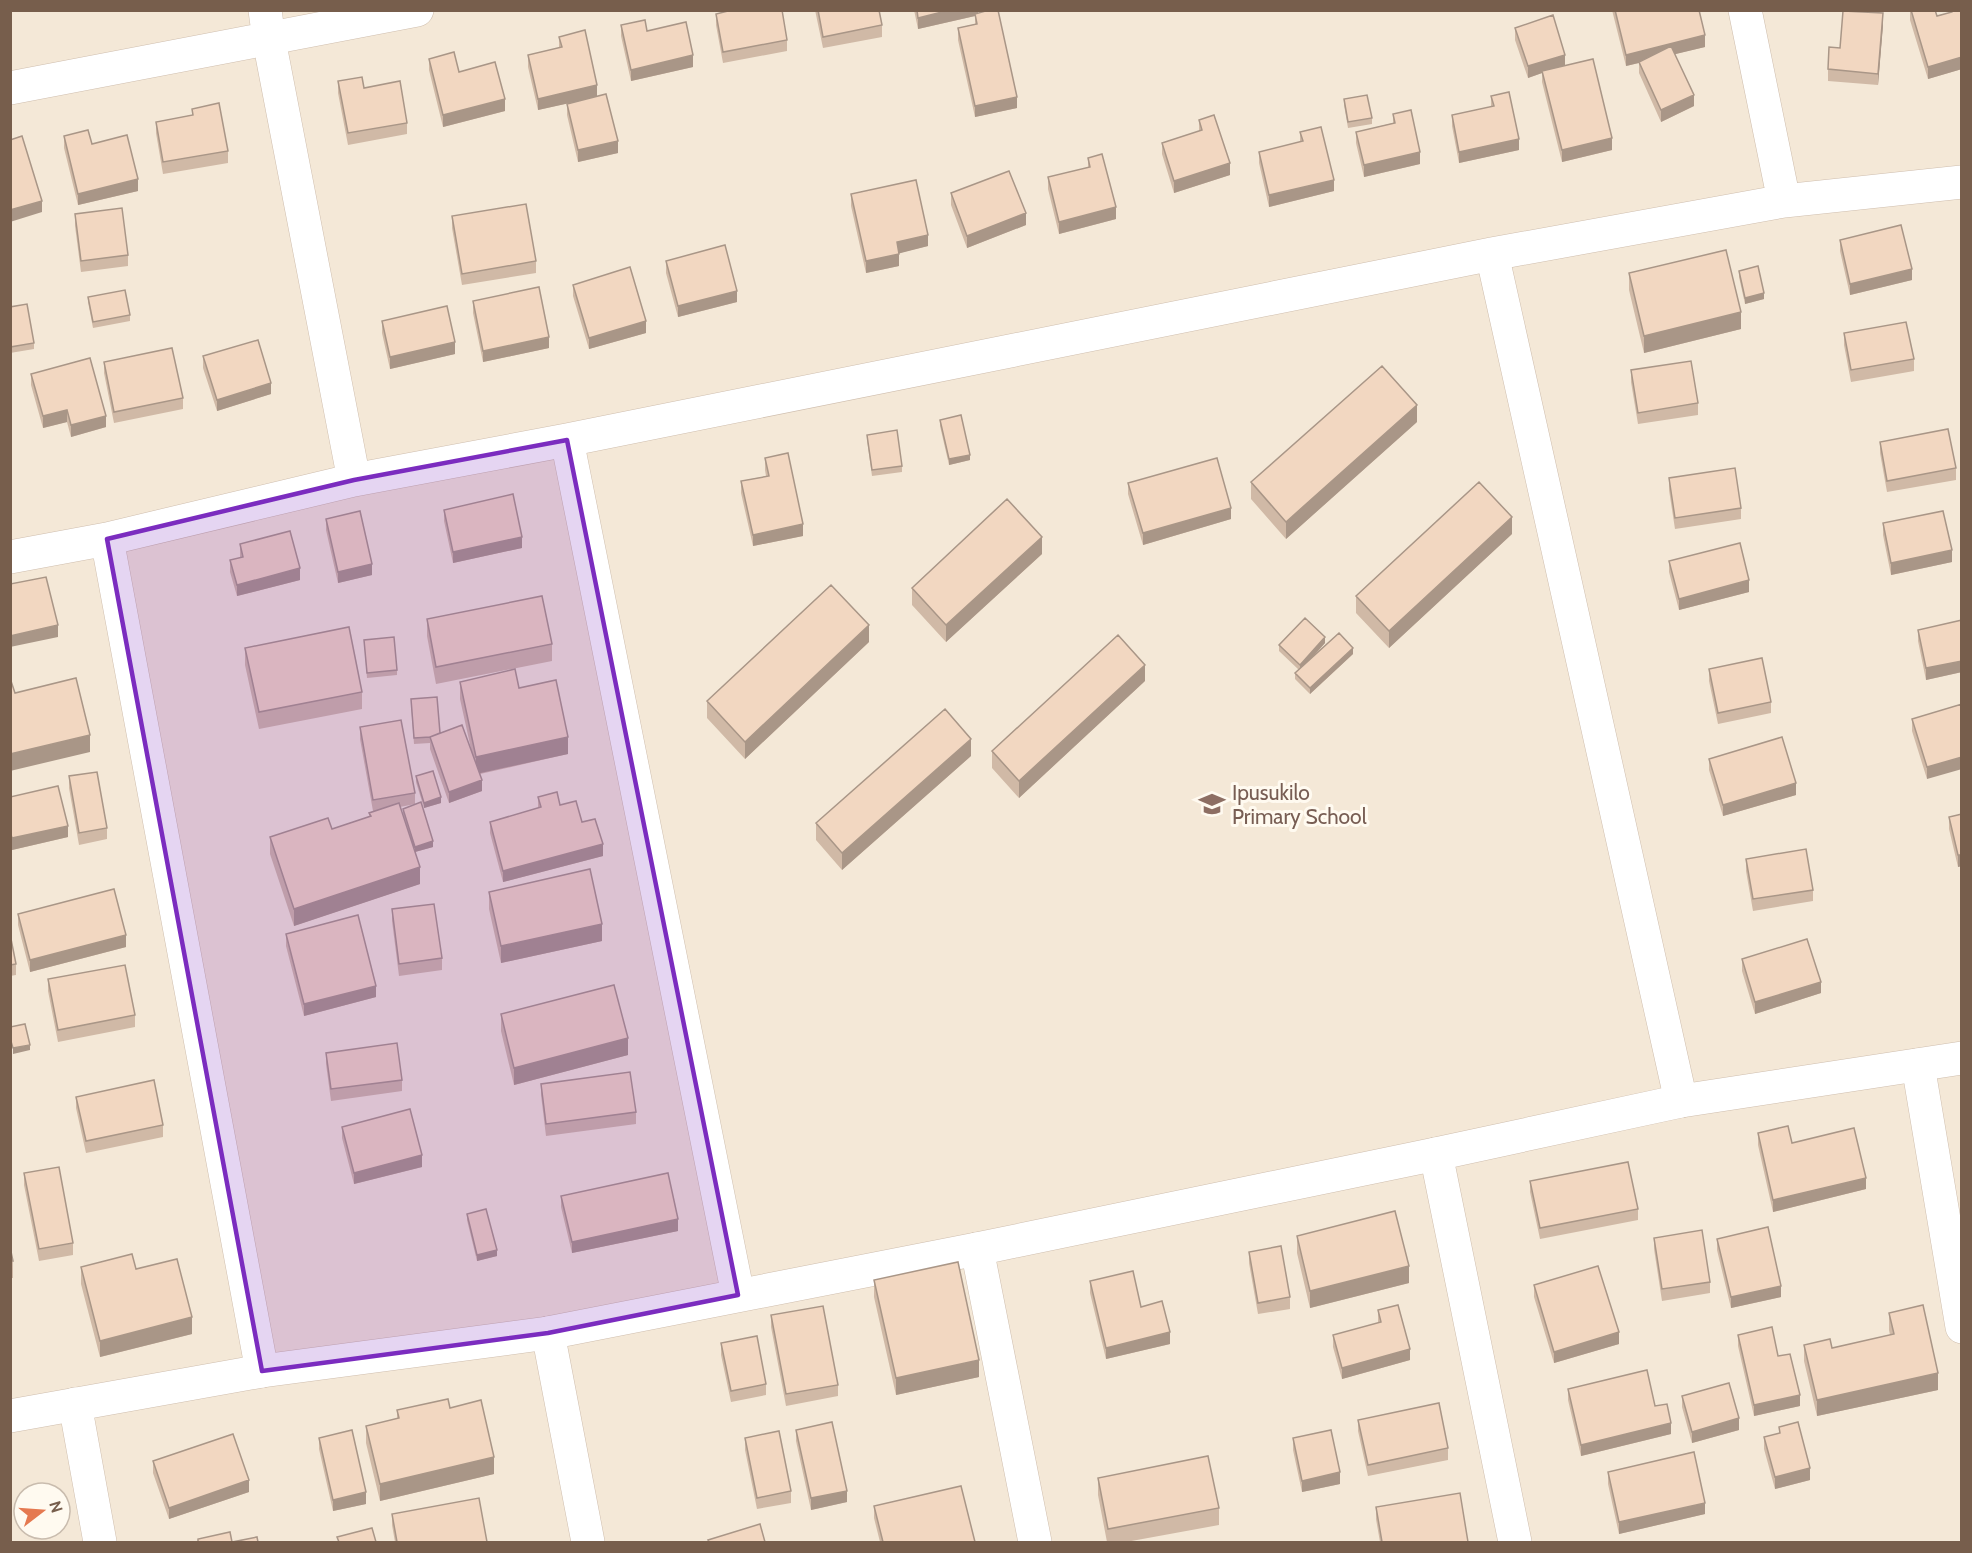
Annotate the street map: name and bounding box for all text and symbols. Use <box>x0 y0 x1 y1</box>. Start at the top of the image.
place label: Ipusukilo Primary School <box>1232 780 1367 829</box>
school or university icon: Ipusukilo Primary School <box>1197 789 1227 819</box>
north arrow <box>12 1481 72 1541</box>
text: N <box>45 1499 67 1515</box>

